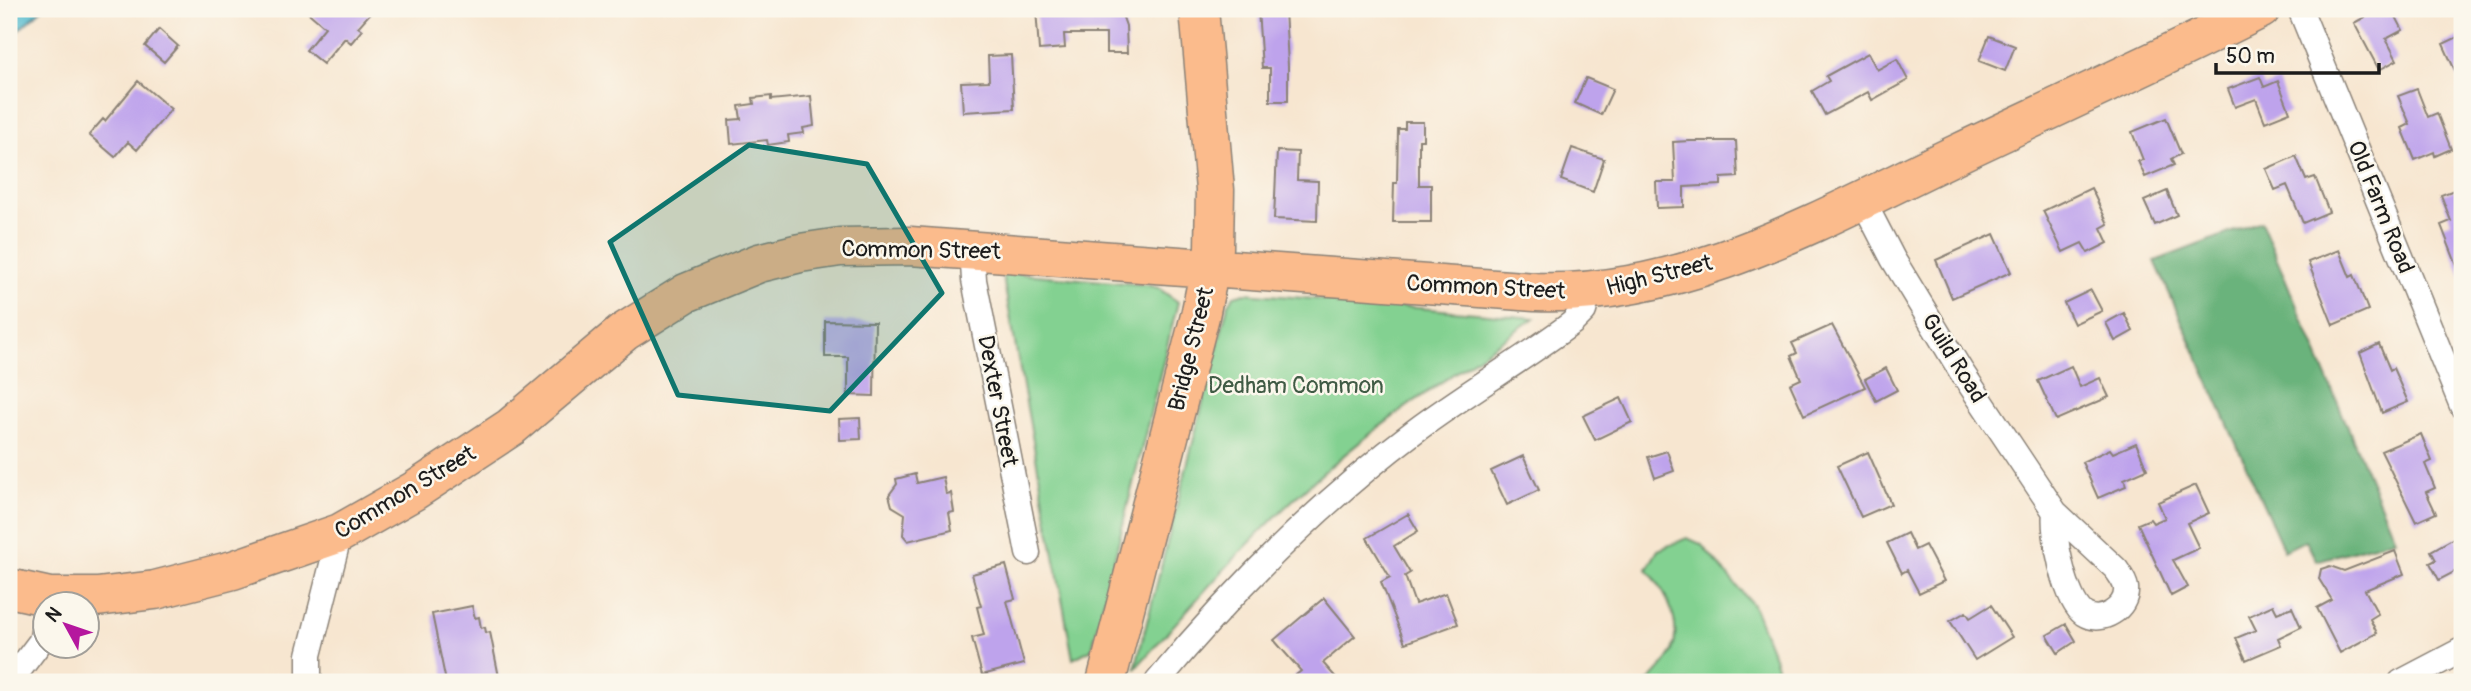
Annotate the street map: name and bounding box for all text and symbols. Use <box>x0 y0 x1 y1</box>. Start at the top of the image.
scale bar <box>2216 32 2378 76</box>
text: 50 m <box>2226 43 2275 70</box>
street label: Old Farm Road <box>2341 136 2421 278</box>
street label: Common Street <box>841 234 1002 266</box>
street label: High Street <box>1603 248 1716 302</box>
street label: Common Street <box>1406 268 1567 306</box>
street label: Bridge Street <box>1162 283 1221 414</box>
street label: Guild Road <box>1915 308 1993 408</box>
street label: Dexter Street <box>971 333 1025 470</box>
park label: Dedham Common <box>1208 371 1384 400</box>
street label: Common Street <box>329 438 481 545</box>
north arrow <box>32 590 102 660</box>
text: N <box>40 602 67 627</box>

